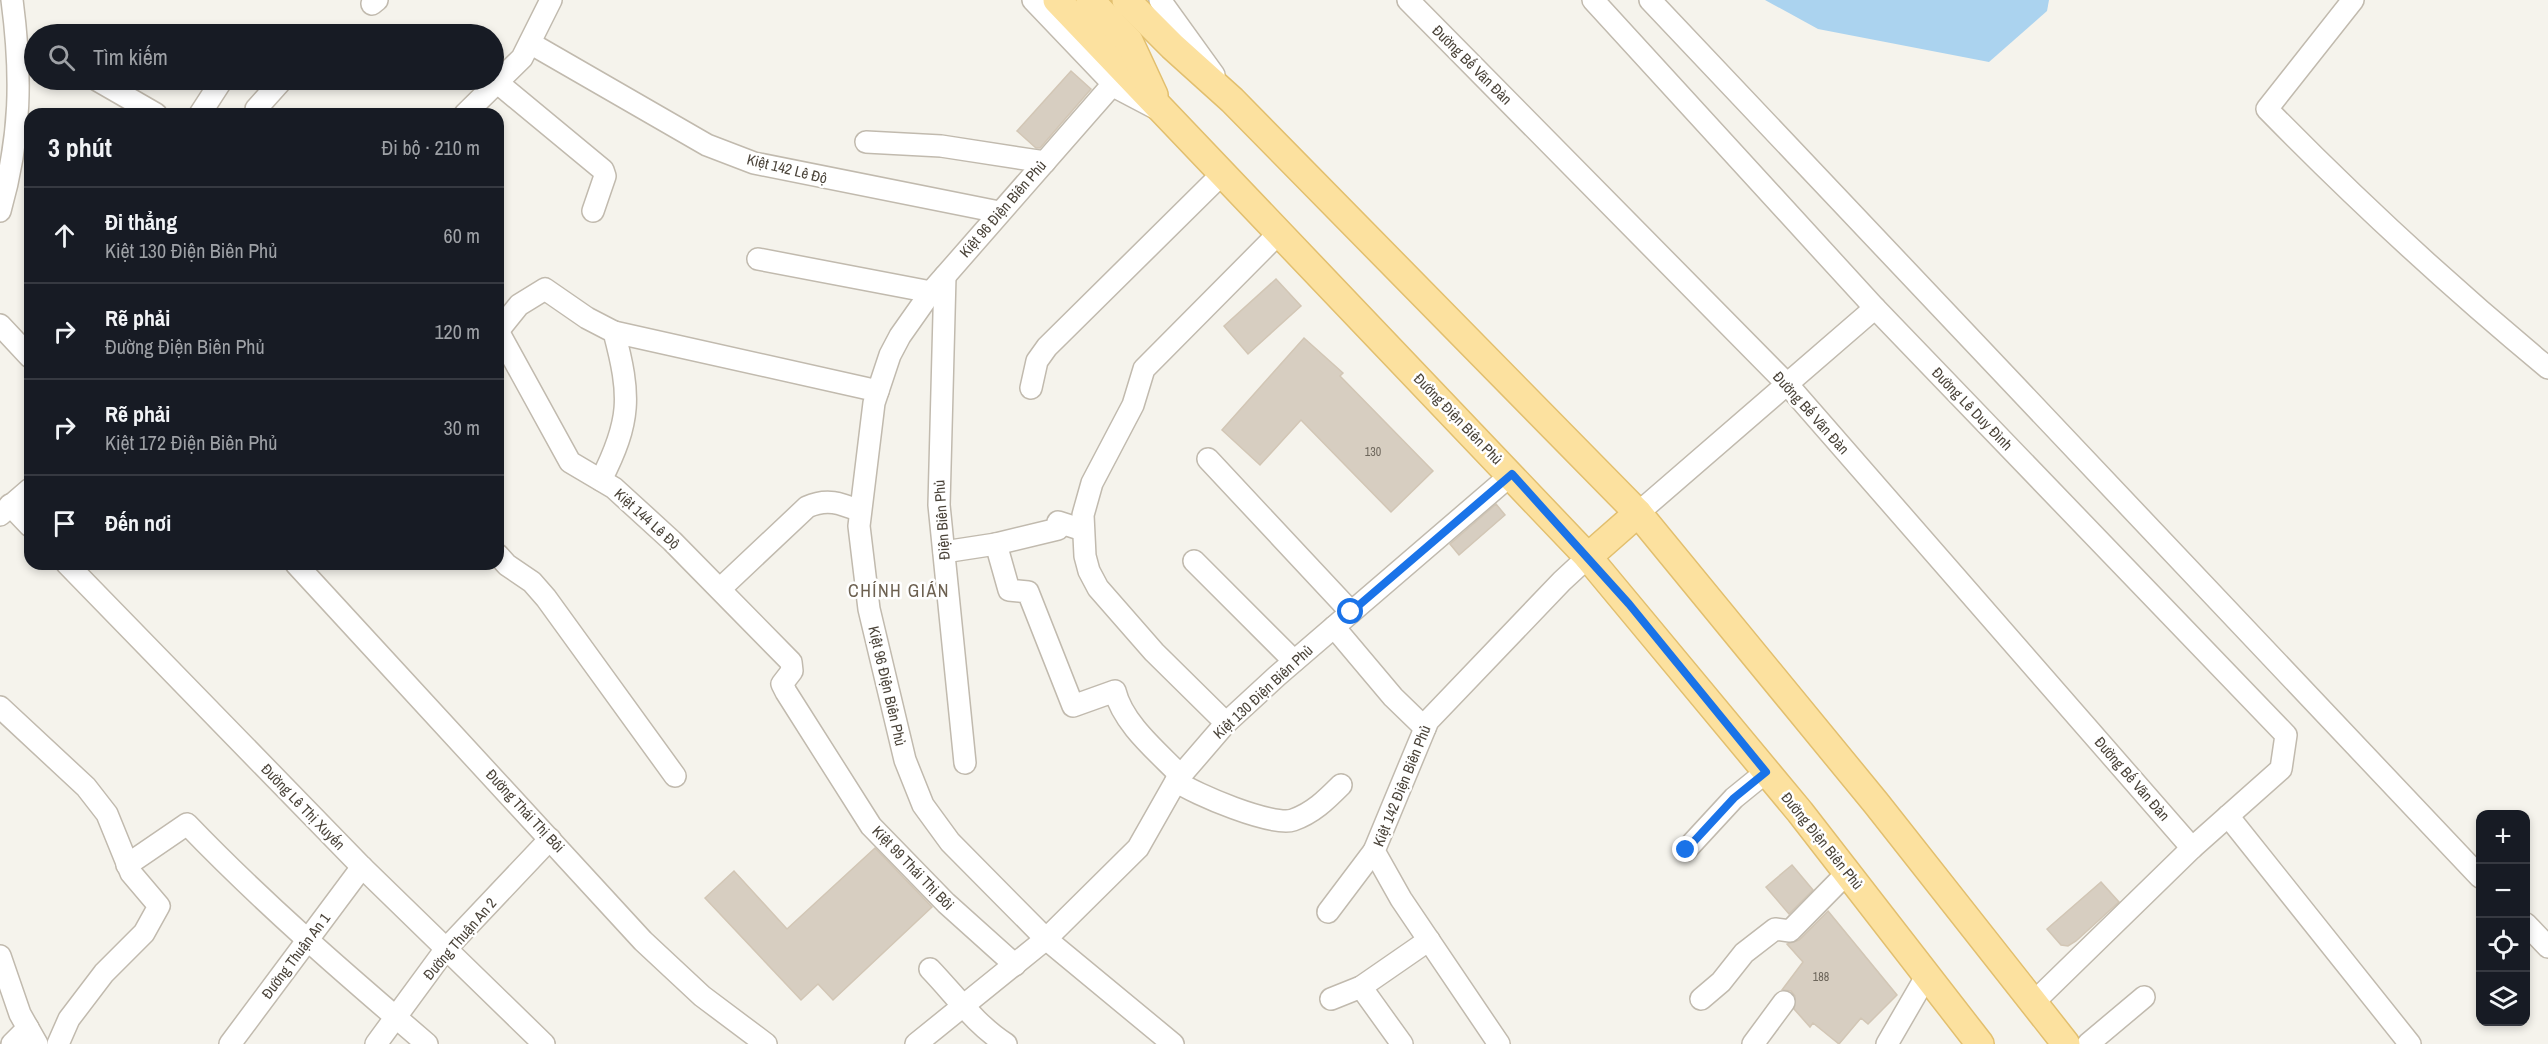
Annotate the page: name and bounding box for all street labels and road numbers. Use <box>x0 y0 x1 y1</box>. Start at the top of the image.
street label: Đường Bế Văn Đàn <box>1428 20 1517 109</box>
street label: Kiệt 142 Lê Độ <box>745 148 830 189</box>
street label: Kiệt 96 Điện Biên Phủ <box>955 156 1051 262</box>
street label: Đường Lê Duy Đình <box>1927 363 2017 455</box>
street label: Đường Bế Văn Đàn <box>1768 367 1854 459</box>
street label: Đường Điện Biên Phủ <box>1409 368 1507 469</box>
street label: Điện Biên Phủ <box>928 479 955 561</box>
street label: Kiệt 144 Lê Độ <box>610 483 685 554</box>
street label: Kiệt 96 Điện Biên Phủ <box>863 624 911 748</box>
street label: Kiệt 130 Điện Biên Phủ <box>1208 640 1317 743</box>
street label: Kiệt 142 Điện Biên Phủ <box>1368 722 1435 850</box>
street label: Đường Bế Văn Đàn <box>2090 732 2175 825</box>
street label: Đường Lê Thị Xuyến <box>257 759 350 854</box>
street label: Đường Thái Thị Bôi <box>481 764 570 857</box>
street label: Đường Điện Biên Phủ <box>1777 788 1868 894</box>
street label: Kiệt 99 Thái Thị Bôi <box>868 821 959 914</box>
street label: Đường Thuận An 2 <box>418 893 501 984</box>
street label: Đường Thuận An 1 <box>256 908 335 1003</box>

